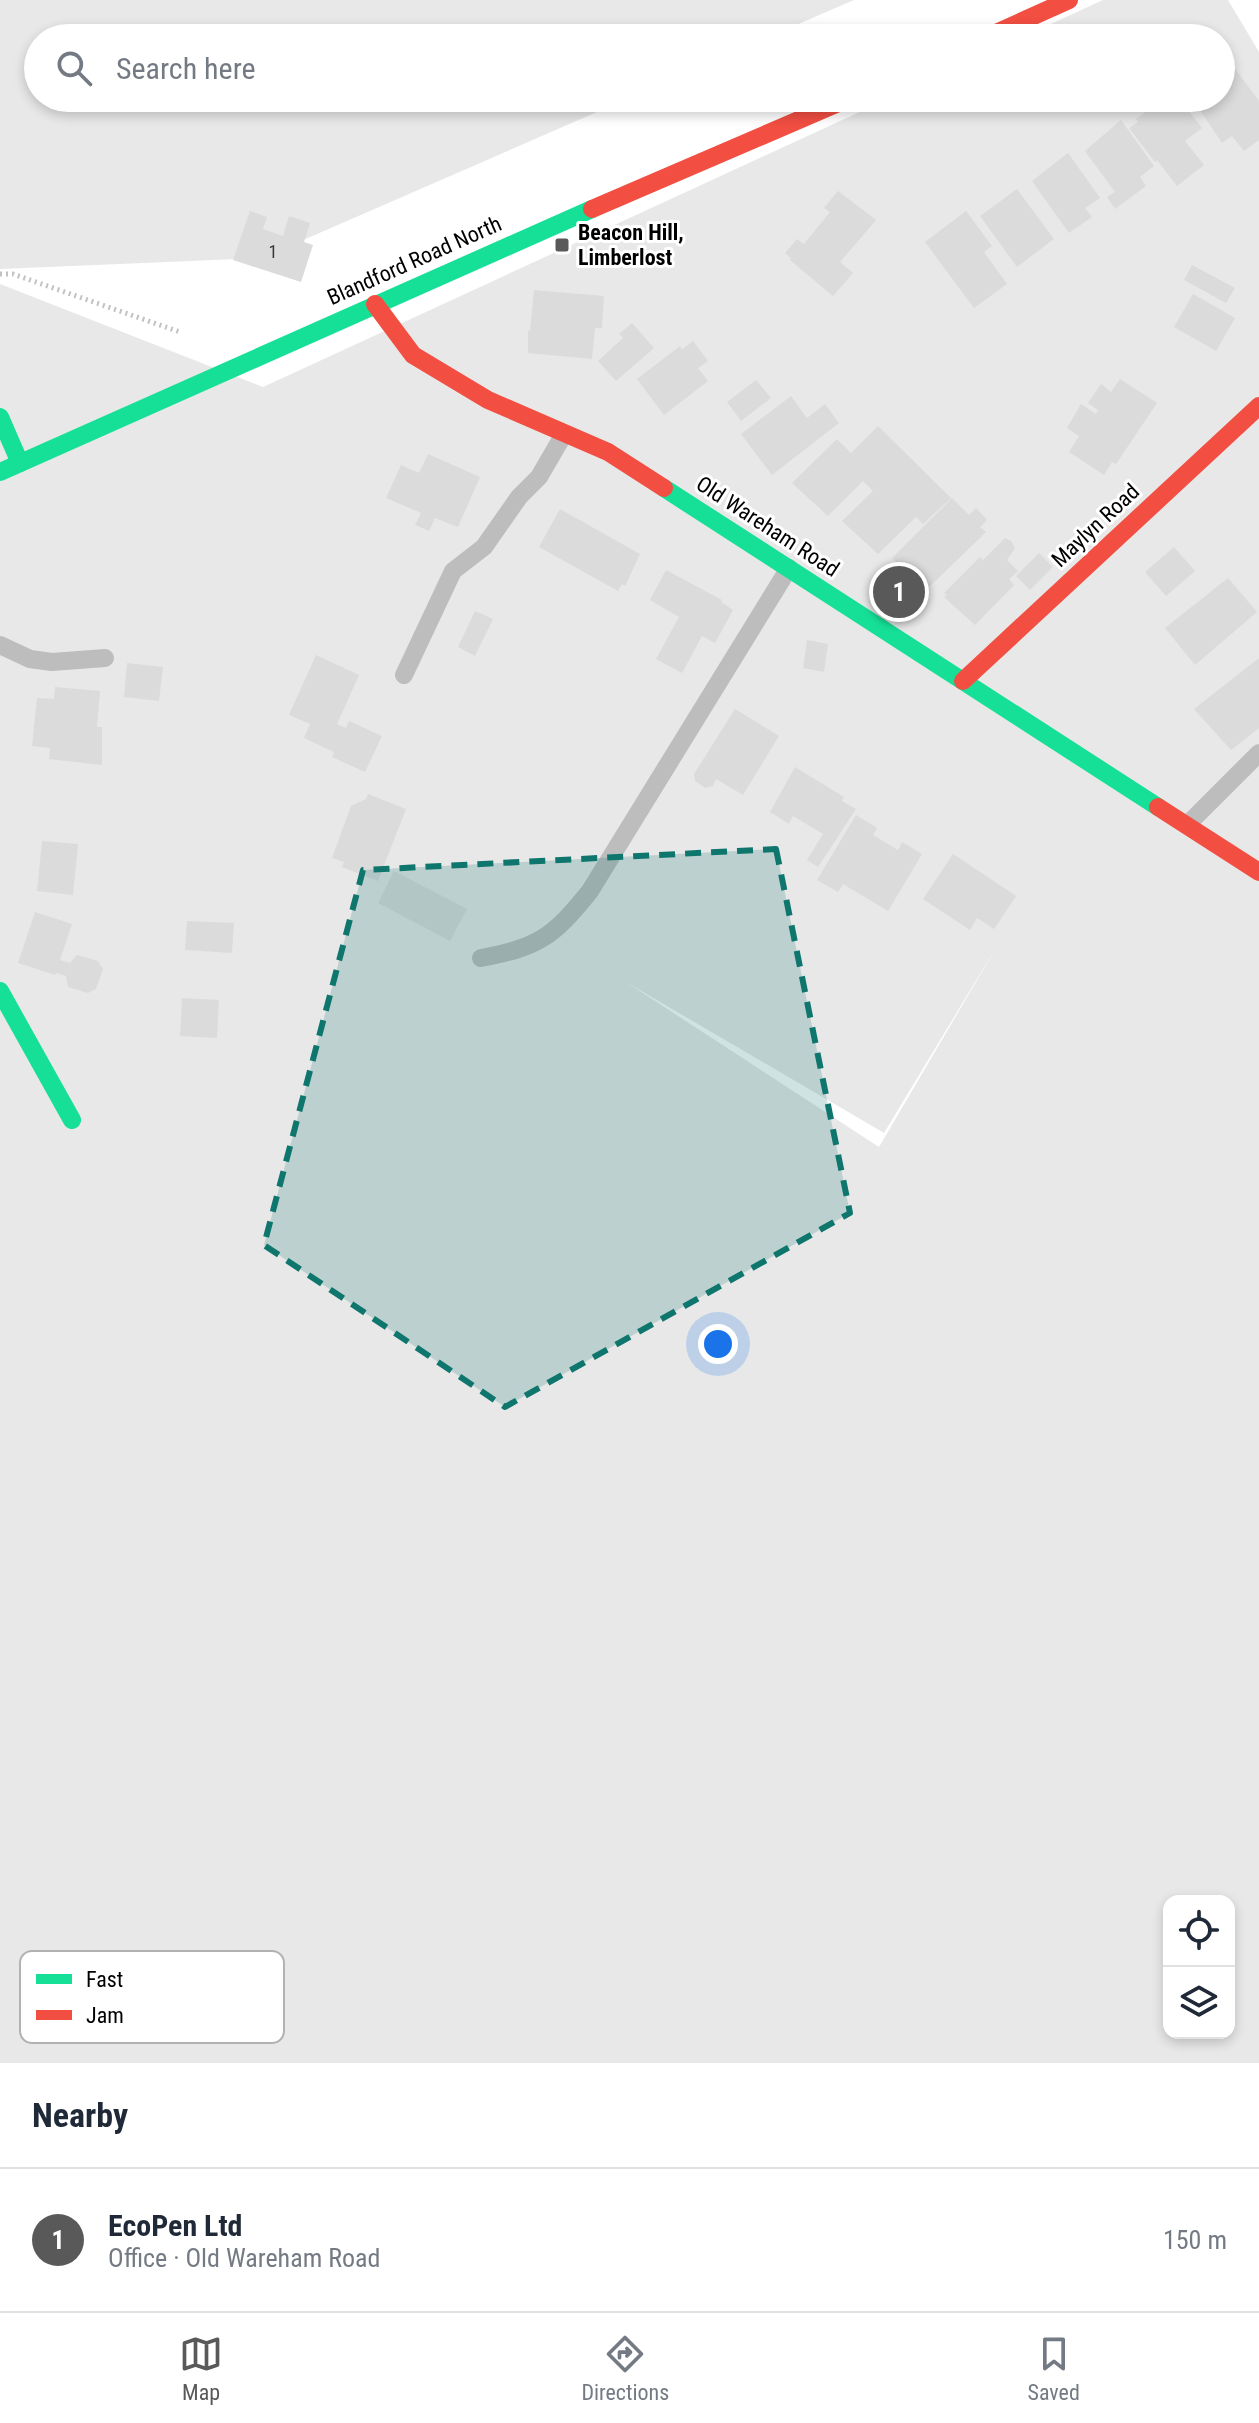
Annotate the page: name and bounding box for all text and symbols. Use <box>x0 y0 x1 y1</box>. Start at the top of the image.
search box <box>24 24 1235 112</box>
icon: search <box>52 46 96 90</box>
text: Search here <box>116 51 256 86</box>
street label: Blandford Road North <box>323 211 505 310</box>
place label: Beacon Hill, Limberlost <box>578 220 684 270</box>
marker: Beacon Hill, Limberlost <box>553 236 571 254</box>
house number: 1 <box>269 241 277 262</box>
street label: Old Wareham Road <box>692 471 844 582</box>
street label: Maylyn Road <box>1047 479 1144 572</box>
pin: 1 <box>873 562 925 622</box>
your location <box>698 1324 738 1364</box>
map controls <box>1163 1895 1235 2039</box>
button: locate <box>1163 1895 1235 1967</box>
legend <box>20 1951 284 2043</box>
text: Fast <box>86 1967 123 1992</box>
button: layers <box>1163 1967 1235 2039</box>
text: Jam <box>86 2003 124 2028</box>
text: Nearby <box>32 2095 128 2135</box>
text: EcoPen Ltd <box>108 2208 243 2243</box>
text: 1 <box>51 2225 65 2255</box>
text: 150 m <box>1163 2225 1227 2255</box>
text: Office · Old Wareham Road <box>108 2243 380 2273</box>
tab: Map <box>179 2332 223 2405</box>
tab: Directions <box>581 2332 669 2405</box>
tab: Saved <box>1028 2332 1080 2405</box>

